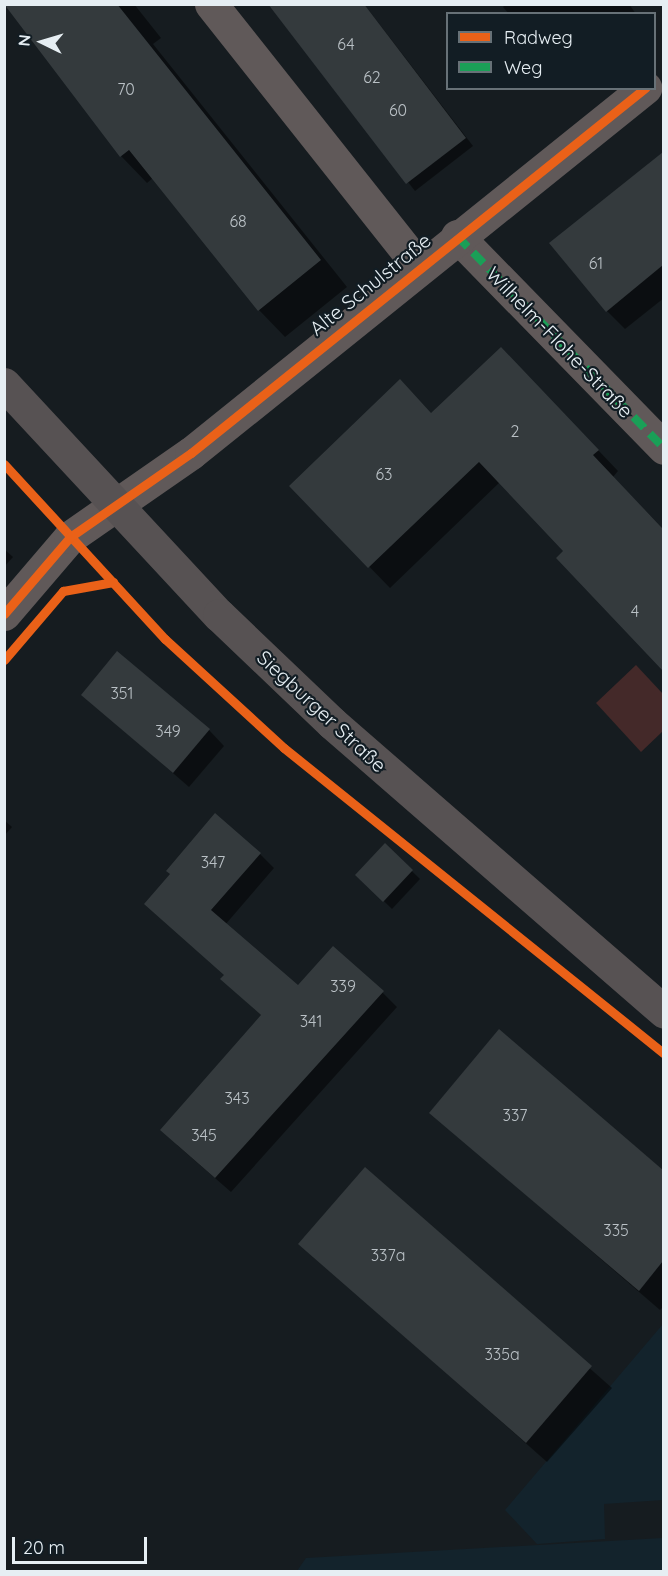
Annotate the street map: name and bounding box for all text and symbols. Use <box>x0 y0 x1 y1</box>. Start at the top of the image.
north arrow <box>12 12 72 72</box>
legend <box>446 12 656 90</box>
text: Radweg <box>504 26 573 49</box>
text: N <box>14 34 35 47</box>
house number: 64 <box>337 34 355 54</box>
text: Weg <box>504 56 542 79</box>
house number: 62 <box>363 67 381 87</box>
house number: 70 <box>117 79 135 99</box>
house number: 60 <box>389 100 407 120</box>
house number: 68 <box>229 211 247 231</box>
street label: Alte Schulstraße <box>305 228 435 340</box>
house number: 61 <box>589 253 603 273</box>
street label: Wilhelm-Flohe-Straße <box>482 261 638 423</box>
house number: 2 <box>511 421 519 441</box>
house number: 63 <box>376 464 392 484</box>
house number: 4 <box>631 601 639 621</box>
street label: Siegburger Straße <box>253 645 391 777</box>
house number: 351 <box>110 683 134 703</box>
house number: 349 <box>155 721 181 741</box>
house number: 347 <box>201 852 225 872</box>
house number: 339 <box>330 976 356 996</box>
house number: 341 <box>300 1011 322 1031</box>
house number: 343 <box>224 1088 250 1108</box>
house number: 337 <box>503 1105 527 1125</box>
house number: 345 <box>191 1125 217 1145</box>
house number: 335 <box>603 1220 629 1240</box>
house number: 337a <box>371 1245 405 1265</box>
house number: 335a <box>484 1344 520 1364</box>
scale bar <box>15 1525 150 1563</box>
text: 20 m <box>23 1536 65 1559</box>

